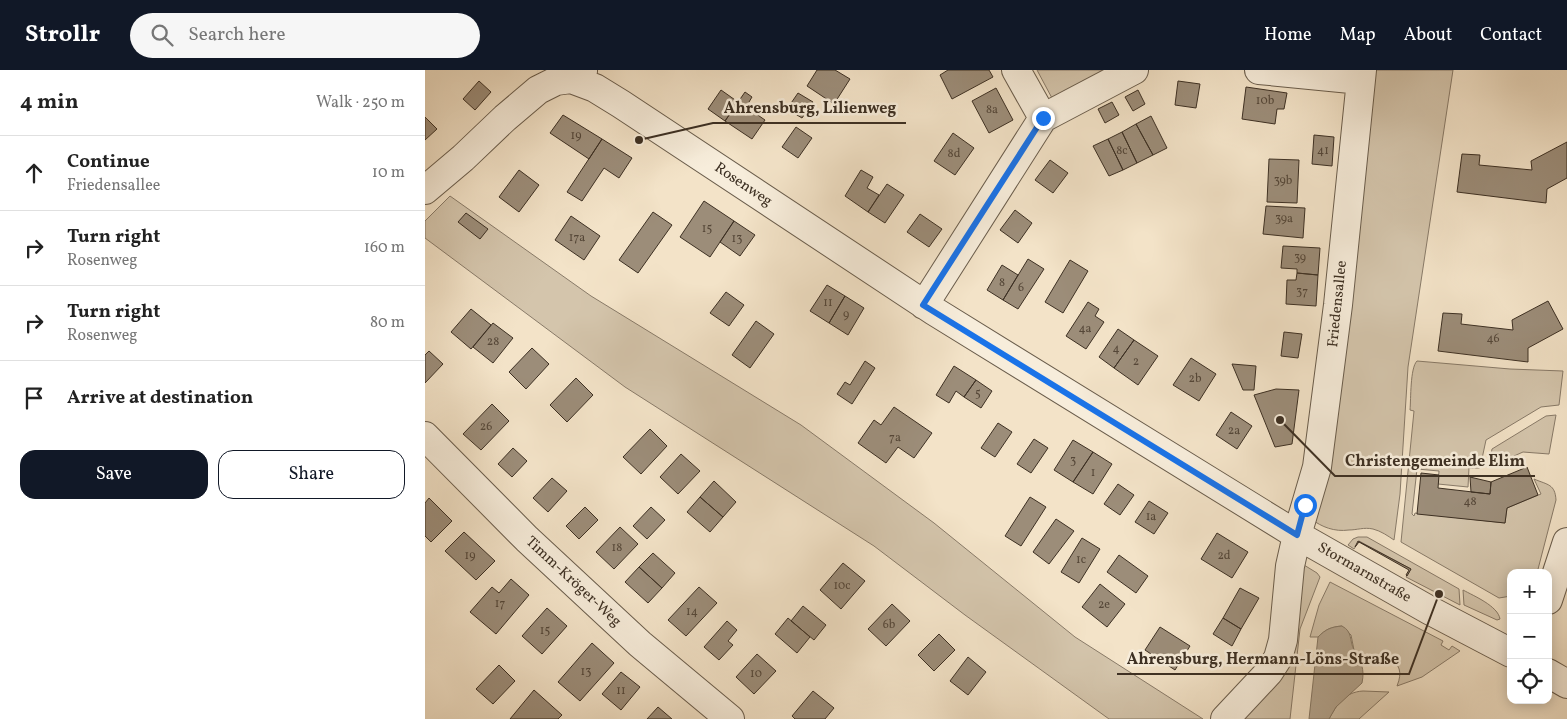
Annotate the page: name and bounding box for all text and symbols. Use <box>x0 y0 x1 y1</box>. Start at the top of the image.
search box <box>130 13 480 58</box>
text: Strollr <box>25 18 100 52</box>
icon: search <box>148 21 176 49</box>
text: Search here <box>188 22 286 48</box>
text: Home <box>1264 23 1312 48</box>
text: Map <box>1340 23 1376 48</box>
text: About <box>1404 23 1452 48</box>
text: Contact <box>1480 23 1542 48</box>
text: 4 min <box>20 88 79 117</box>
text: Walk · 250 m <box>316 92 405 114</box>
callout: Ahrensburg, Lilienweg <box>713 92 906 123</box>
house number: 10b <box>1256 93 1275 109</box>
text: Ahrensburg, Lilienweg <box>724 98 896 120</box>
house number: 8a <box>986 102 998 118</box>
route end <box>1032 107 1055 130</box>
house number: 19 <box>571 128 581 144</box>
house number: 8c <box>1116 143 1128 159</box>
house number: 41 <box>1317 143 1329 159</box>
house number: 8d <box>948 146 961 162</box>
text: Continue <box>67 149 150 175</box>
street label: Rosenweg <box>710 158 777 212</box>
icon: ahead <box>20 159 48 187</box>
text: 10 m <box>372 162 405 184</box>
house number: 39b <box>1274 173 1293 189</box>
text: Friedensallee <box>67 175 160 197</box>
house number: 39a <box>1275 211 1293 227</box>
house number: 15 <box>702 221 712 237</box>
text: Turn right <box>67 224 160 250</box>
house number: 17a <box>569 230 585 246</box>
house number: 13 <box>732 231 742 247</box>
icon: right <box>20 234 48 262</box>
text: 160 m <box>364 237 405 259</box>
text: Rosenweg <box>67 250 137 272</box>
house number: 39 <box>1294 250 1306 266</box>
street label: Friedensallee <box>1323 259 1353 349</box>
house number: 8 <box>999 275 1005 291</box>
house number: 6 <box>1018 280 1024 296</box>
house number: 37 <box>1296 284 1308 300</box>
house number: 11 <box>823 295 833 311</box>
text: Turn right <box>67 299 160 325</box>
house number: 9 <box>843 307 849 323</box>
icon: right <box>20 309 48 337</box>
text: 80 m <box>370 312 405 334</box>
house number: 4a <box>1078 321 1092 337</box>
text: Rosenweg <box>67 325 137 347</box>
house number: 46 <box>1486 331 1500 347</box>
house number: 28 <box>487 334 499 350</box>
house number: 4 <box>1112 341 1120 357</box>
house number: 2 <box>1133 354 1139 370</box>
house number: 2b <box>1188 371 1202 387</box>
icon: arrive <box>20 384 48 412</box>
text: Arrive at destination <box>67 385 253 411</box>
house number: 5 <box>975 386 981 402</box>
house number: 26 <box>480 419 492 435</box>
house number: 2a <box>1228 423 1240 439</box>
house number: 7a <box>889 430 901 446</box>
callout: Christengemeinde Elim <box>1335 445 1535 476</box>
button: Save <box>20 450 208 499</box>
button: Share <box>218 450 405 499</box>
text: Christengemeinde Elim <box>1345 451 1525 473</box>
house number: 3 <box>1070 453 1076 469</box>
house number: 1 <box>1091 465 1095 481</box>
route start <box>1294 494 1317 517</box>
house number: 48 <box>1463 494 1477 510</box>
house number: 1a <box>1146 509 1156 525</box>
street label: Timm-Kröger-Weg <box>520 532 626 632</box>
street label: Stormarnstraße <box>1313 538 1415 608</box>
house number: 18 <box>612 540 622 556</box>
house number: 19 <box>465 548 475 564</box>
house number: 2d <box>1217 548 1231 564</box>
house number: 1c <box>1076 552 1086 568</box>
map controls <box>1507 569 1552 704</box>
button: + <box>1507 569 1552 614</box>
house number: 10c <box>833 578 851 594</box>
house number: 17 <box>495 596 505 612</box>
house number: 2e <box>1098 597 1110 613</box>
house number: 14 <box>686 604 698 620</box>
button: − <box>1507 614 1552 659</box>
house number: 6b <box>883 617 896 633</box>
house number: 15 <box>540 623 550 639</box>
callout: Ahrensburg, Hermann-Löns-Straße <box>1117 643 1409 674</box>
text: Ahrensburg, Hermann-Löns-Straße <box>1127 649 1399 671</box>
button: locate <box>1507 659 1552 704</box>
house number: 13 <box>581 664 591 680</box>
house number: 10 <box>750 666 762 682</box>
house number: 11 <box>616 683 626 699</box>

